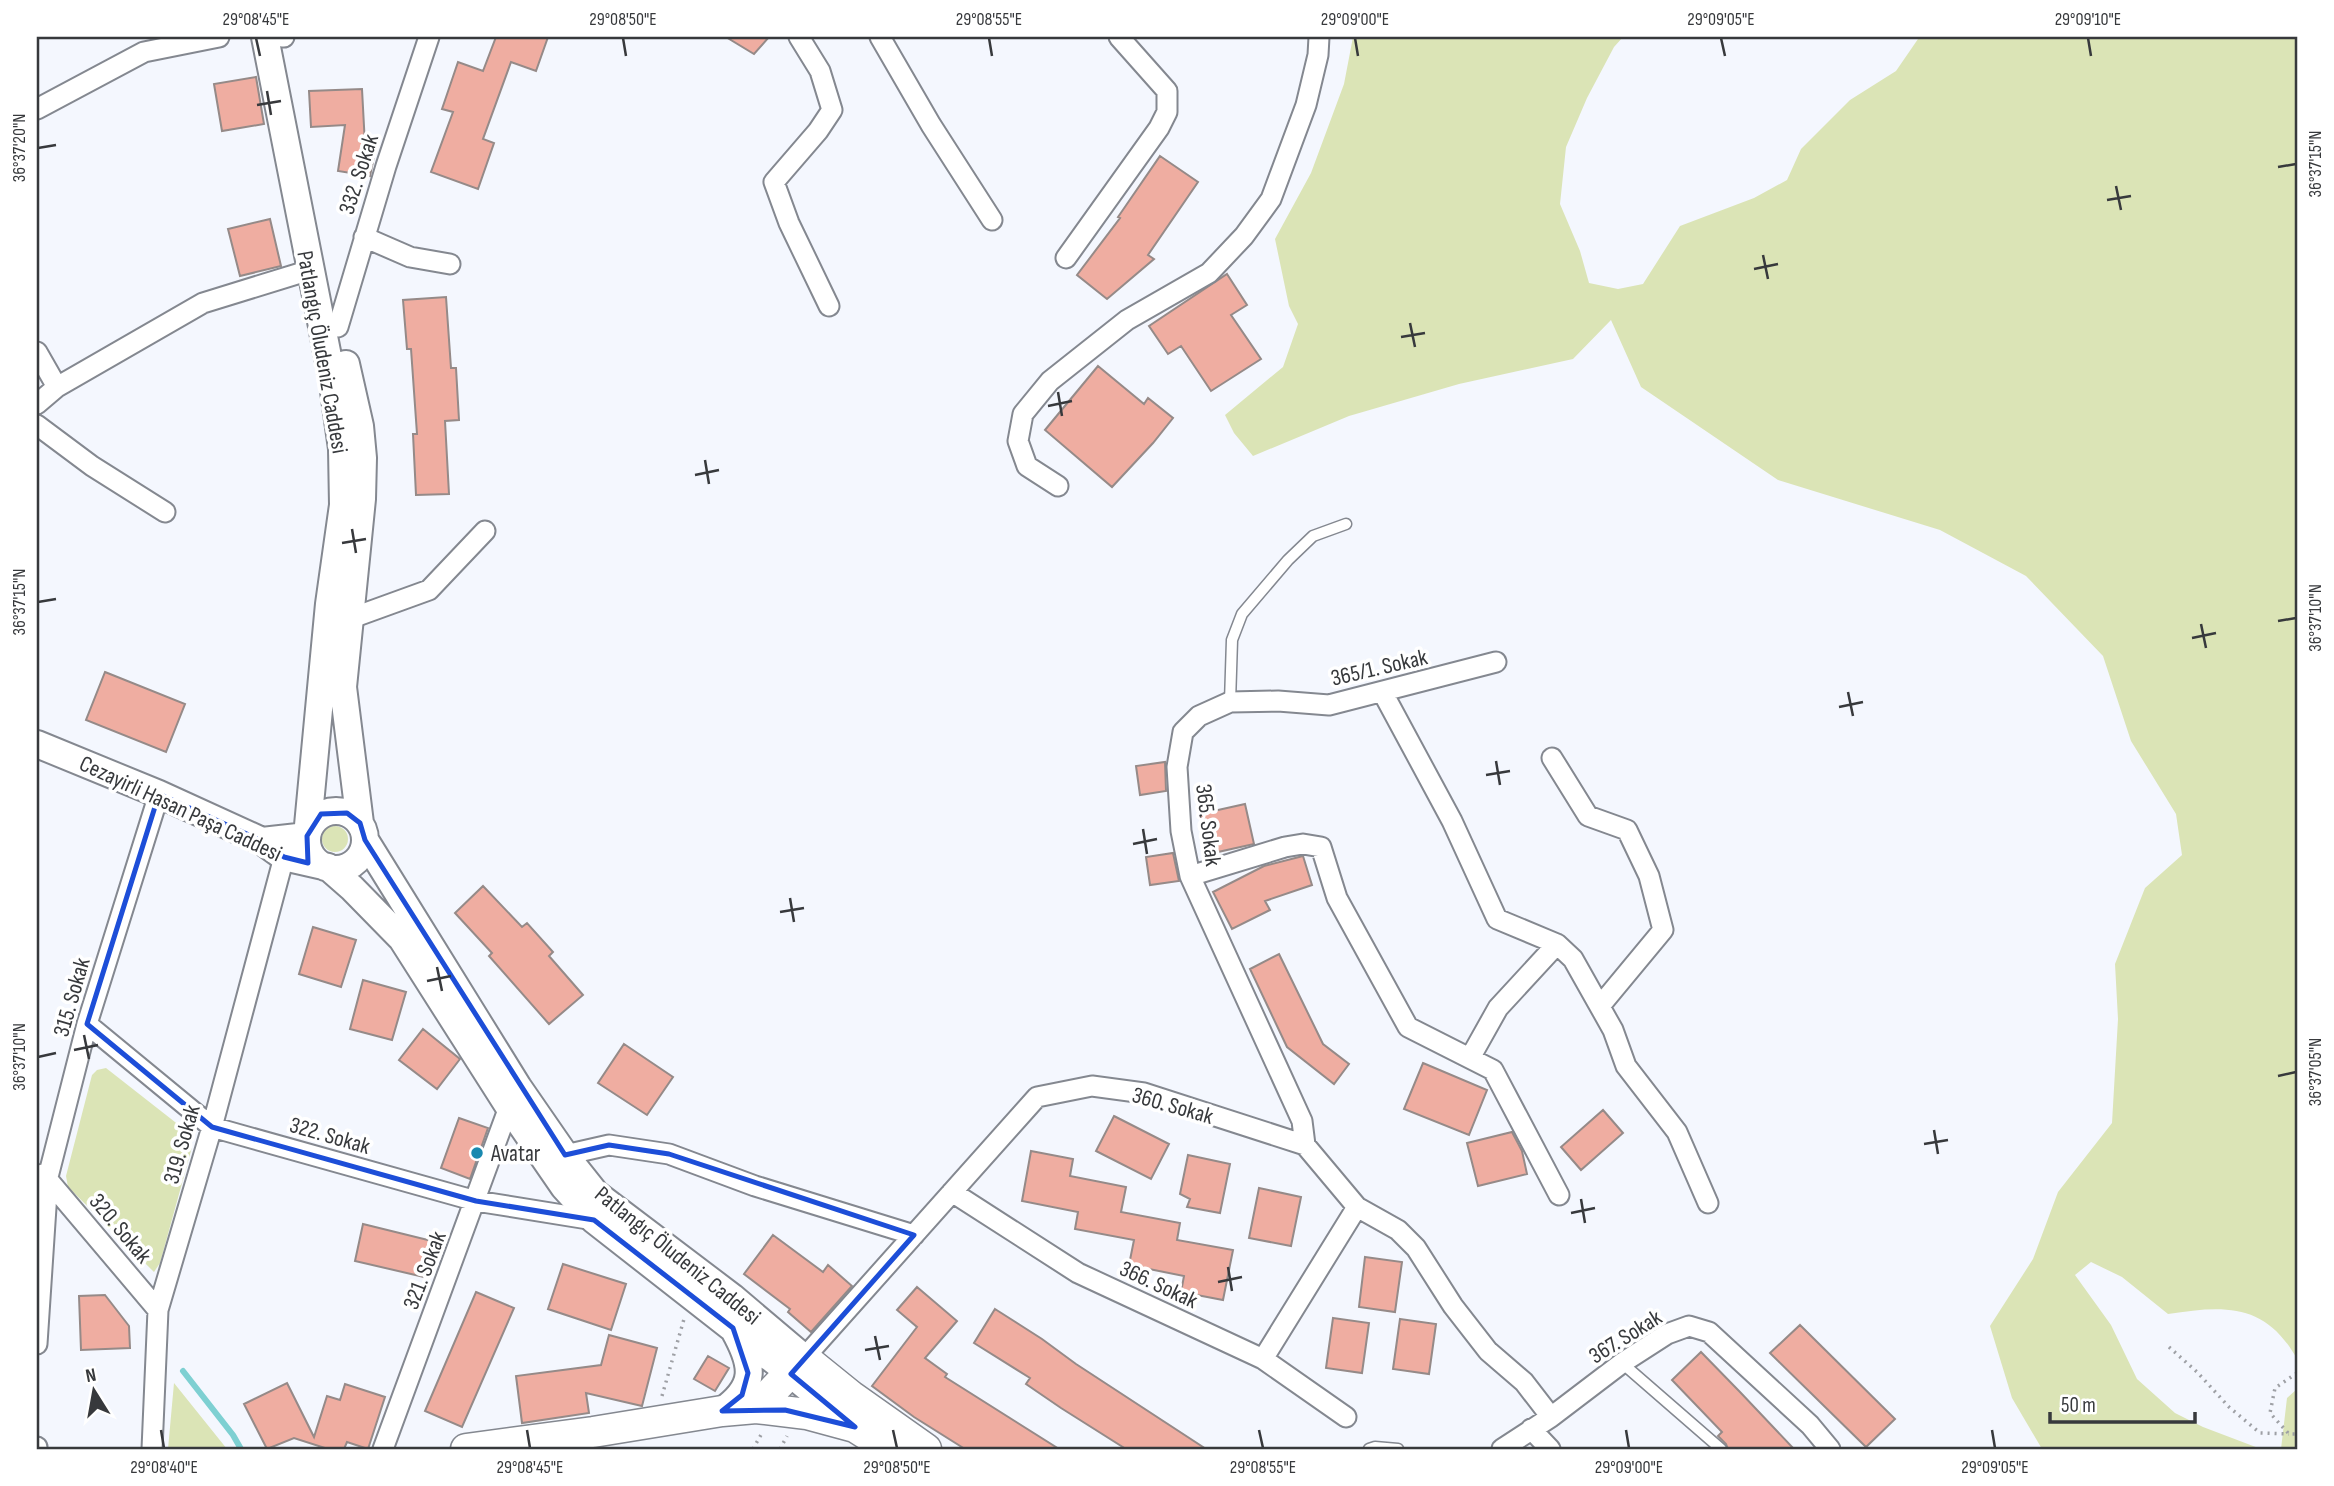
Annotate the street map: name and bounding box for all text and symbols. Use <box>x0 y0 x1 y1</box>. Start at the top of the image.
text: 29°08'45"E <box>223 9 289 30</box>
text: 29°08'50"E <box>589 9 657 30</box>
text: 29°08'55"E <box>956 9 1022 30</box>
text: 29°09'00"E <box>1321 9 1389 30</box>
text: 29°09'05"E <box>1687 9 1755 30</box>
text: 29°09'10"E <box>2055 9 2121 30</box>
text: 36°37'20"N <box>9 114 30 182</box>
street label: 332. Sokak <box>333 130 385 218</box>
text: 36°37'15"N <box>2305 131 2326 197</box>
street label: Patlangıç Öludeniz Caddesi <box>290 249 354 456</box>
text: 36°37'15"N <box>9 569 30 635</box>
text: 36°37'10"N <box>2305 584 2326 652</box>
street label: 365/1. Sokak <box>1328 643 1430 693</box>
street label: Cezayirli Hasan Paşa Caddesi <box>75 750 286 868</box>
street label: 365. Sokak <box>1189 782 1227 868</box>
street label: 315. Sokak <box>47 954 97 1040</box>
text: 36°37'10"N <box>9 1023 30 1091</box>
text: 36°37'05"N <box>2305 1038 2326 1106</box>
street label: 360. Sokak <box>1129 1081 1217 1131</box>
street label: 319. Sokak <box>157 1101 207 1187</box>
street label: 322. Sokak <box>286 1111 373 1161</box>
place label: Avatar <box>490 1140 541 1168</box>
marker: Avatar <box>469 1145 485 1161</box>
street label: Patlangıç Öludeniz Caddesi <box>589 1180 766 1331</box>
street label: 320. Sokak <box>83 1188 158 1269</box>
street label: 321. Sokak <box>397 1227 453 1314</box>
street label: 366. Sokak <box>1115 1255 1202 1315</box>
street label: 367. Sokak <box>1584 1303 1667 1370</box>
north arrow <box>60 1356 130 1426</box>
text: N <box>84 1364 98 1388</box>
scale bar <box>2050 1381 2196 1425</box>
text: 50 m <box>2061 1393 2096 1418</box>
text: 29°08'40"E <box>130 1457 198 1478</box>
text: 29°08'45"E <box>497 1457 563 1478</box>
text: 29°08'50"E <box>863 1457 931 1478</box>
text: 29°08'55"E <box>1230 1457 1296 1478</box>
text: 29°09'00"E <box>1595 1457 1663 1478</box>
text: 29°09'05"E <box>1961 1457 2029 1478</box>

